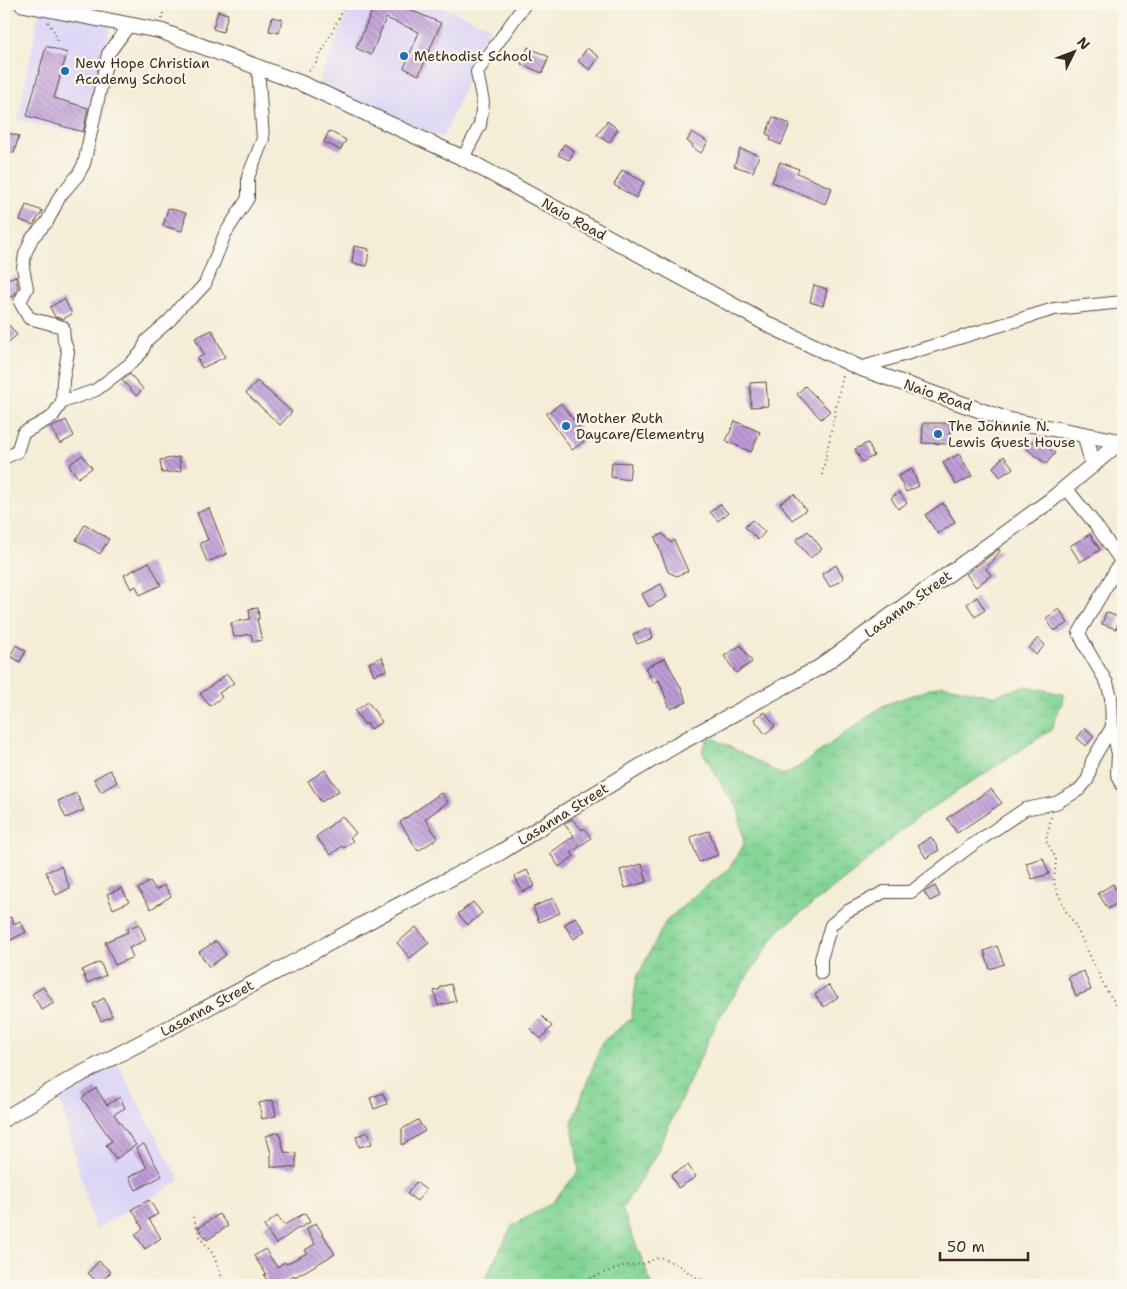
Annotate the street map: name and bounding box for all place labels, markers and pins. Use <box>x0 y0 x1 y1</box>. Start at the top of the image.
place label: Methodist School <box>414 47 533 65</box>
marker: Methodist School <box>398 50 410 62</box>
place label: New Hope Christian Academy School <box>75 54 210 88</box>
marker: New Hope Christian Academy School <box>59 65 71 77</box>
place label: Mother Ruth Daycare/Elementry <box>576 409 705 443</box>
place label: The Johnnie N. Lewis Guest House <box>948 417 1076 451</box>
marker: Mother Ruth Daycare/Elementry <box>560 420 572 432</box>
marker: The Johnnie N. Lewis Guest House <box>932 428 944 440</box>

